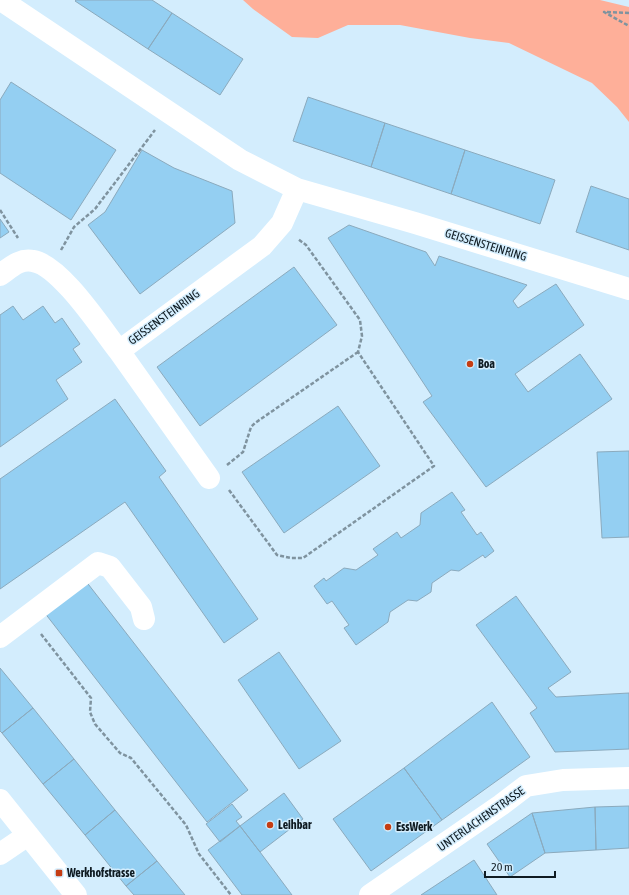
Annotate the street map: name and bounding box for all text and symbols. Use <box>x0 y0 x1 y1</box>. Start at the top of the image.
street label: GEISSENSTEINRING <box>443 226 529 264</box>
street label: GEISSENSTEINRING <box>126 286 202 348</box>
place label: Boa <box>478 357 495 371</box>
marker: Boa <box>465 359 475 369</box>
street label: UNTERLACHENSTRASSE <box>435 784 527 854</box>
place label: Leihbar <box>278 818 312 832</box>
marker: Leihbar <box>265 820 275 830</box>
place label: EssWerk <box>396 820 433 834</box>
marker: EssWerk <box>383 822 393 832</box>
scale bar <box>485 853 555 879</box>
text: 20 m <box>491 860 513 874</box>
place label: Werkhofstrasse <box>66 866 135 880</box>
marker: Werkhofstrasse <box>54 868 64 878</box>

